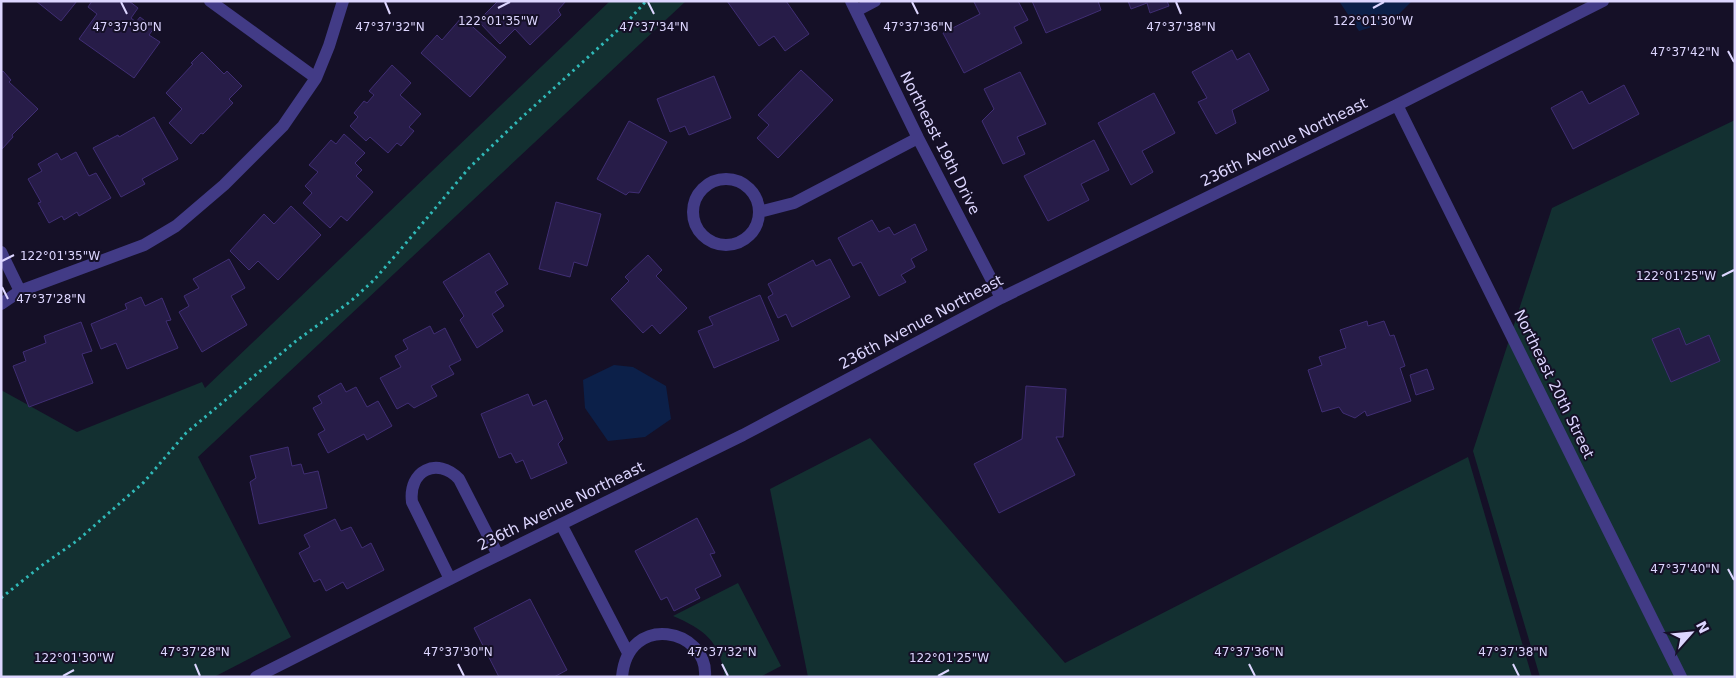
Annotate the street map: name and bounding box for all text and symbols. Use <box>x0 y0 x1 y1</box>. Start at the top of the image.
text: 122°01'35"W <box>458 14 538 28</box>
text: 122°01'30"W <box>1333 14 1413 28</box>
text: 47°37'30"N <box>92 20 162 34</box>
text: 47°37'32"N <box>355 20 425 34</box>
text: 47°37'34"N <box>619 20 689 34</box>
text: 47°37'36"N <box>883 20 953 34</box>
text: 47°37'38"N <box>1146 20 1216 34</box>
text: 47°37'42"N <box>1650 45 1720 59</box>
street label: Northeast 19th Drive <box>896 68 984 218</box>
street label: 236th Avenue Northeast <box>1198 94 1370 190</box>
text: 122°01'35"W <box>20 249 100 263</box>
text: 122°01'25"W <box>1636 269 1716 283</box>
street label: 236th Avenue Northeast <box>836 271 1006 373</box>
text: 47°37'28"N <box>16 292 86 306</box>
street label: Northeast 20th Street <box>1510 307 1598 462</box>
street label: 236th Avenue Northeast <box>475 458 647 554</box>
text: 47°37'40"N <box>1650 562 1720 576</box>
north arrow <box>1666 608 1716 658</box>
text: N <box>1693 618 1712 636</box>
text: 47°37'28"N <box>160 645 230 659</box>
text: 47°37'30"N <box>423 645 493 659</box>
text: 47°37'32"N <box>687 645 757 659</box>
text: 47°37'36"N <box>1214 645 1284 659</box>
text: 47°37'38"N <box>1478 645 1548 659</box>
text: 122°01'30"W <box>34 651 114 665</box>
text: 122°01'25"W <box>909 651 989 665</box>

